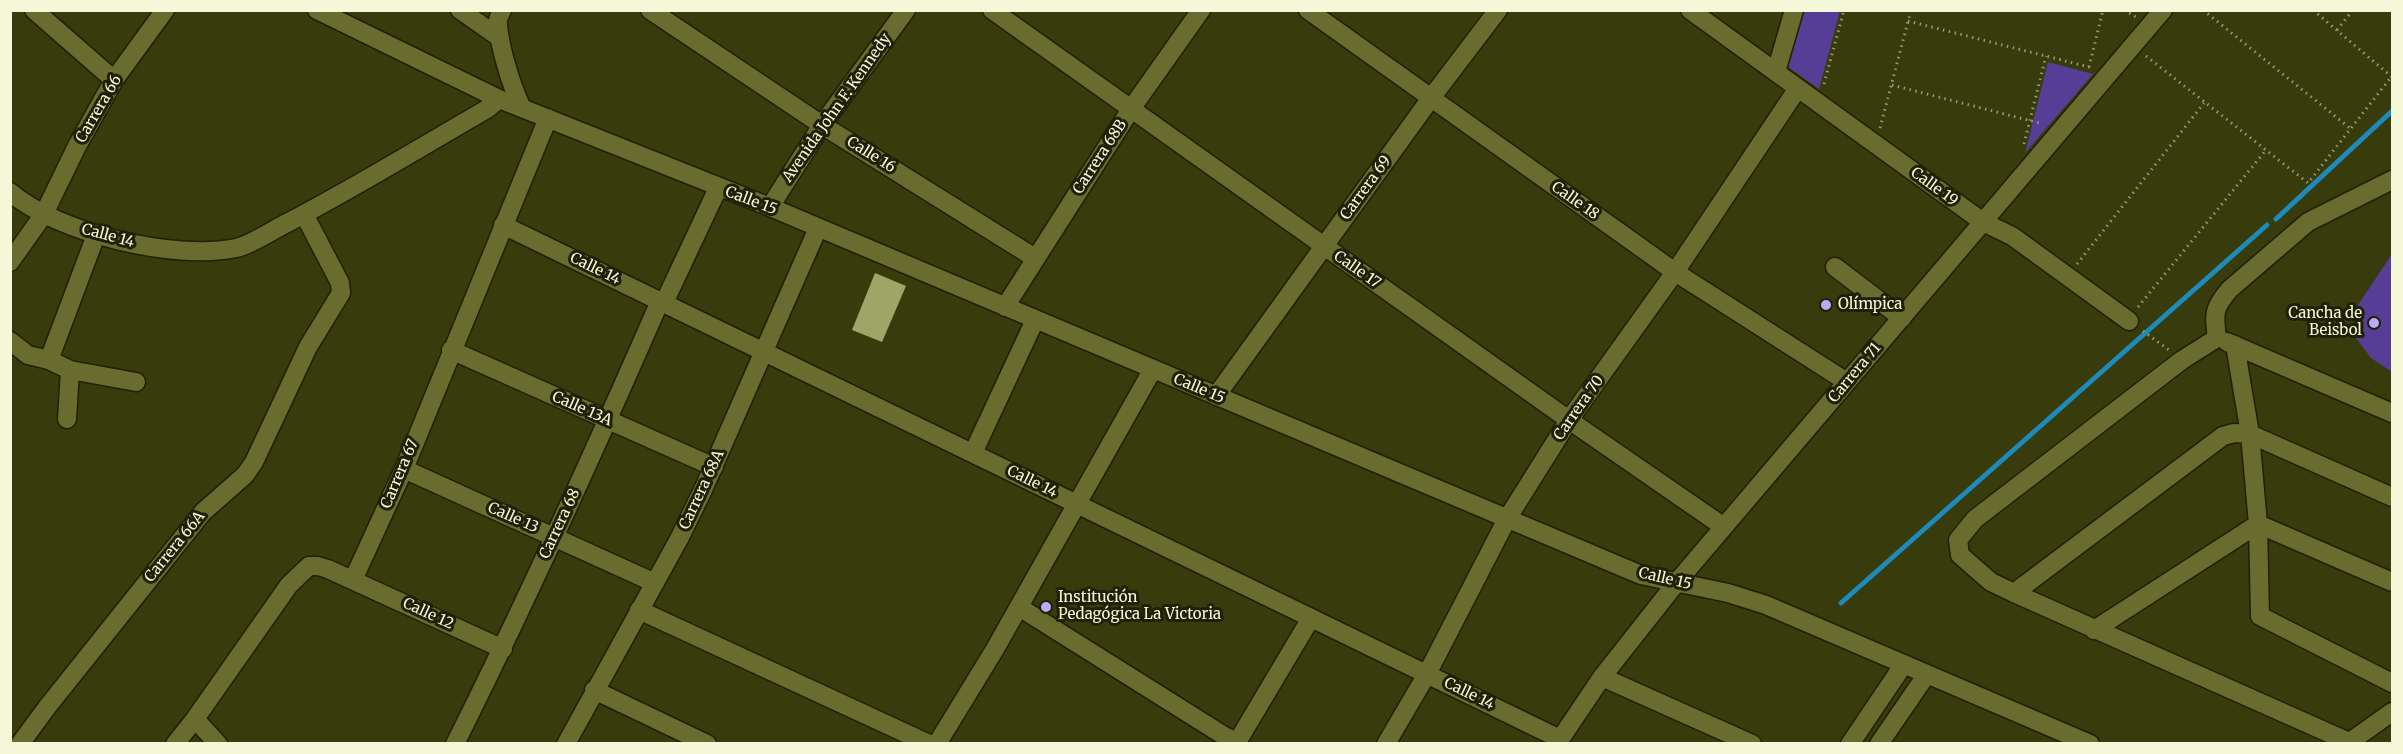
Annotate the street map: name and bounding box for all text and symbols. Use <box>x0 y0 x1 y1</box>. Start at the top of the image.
street label: Avenida John F. Kennedy <box>779 30 895 186</box>
street label: Carrera 66 <box>72 72 126 146</box>
street label: Carrera 68B <box>1069 116 1131 198</box>
street label: Calle 16 <box>843 133 899 177</box>
street label: Carrera 69 <box>1337 152 1395 224</box>
street label: Calle 19 <box>1907 164 1961 210</box>
street label: Calle 18 <box>1548 178 1602 224</box>
street label: Calle 15 <box>723 183 779 219</box>
street label: Calle 14 <box>80 220 136 252</box>
street label: Calle 17 <box>1330 247 1384 293</box>
street label: Calle 14 <box>567 249 623 289</box>
place label: Olímpica <box>1838 296 1902 314</box>
marker: Olímpica <box>1819 298 1833 312</box>
place label: Cancha de Beisbol <box>2288 305 2362 340</box>
marker: Cancha de Beisbol <box>2367 316 2381 330</box>
street label: Carrera 71 <box>1825 340 1885 406</box>
street label: Calle 15 <box>1171 370 1227 408</box>
street label: Carrera 70 <box>1550 372 1608 444</box>
street label: Calle 13A <box>549 388 615 430</box>
street label: Carrera 67 <box>377 437 423 511</box>
street label: Carrera 68A <box>676 447 728 533</box>
street label: Calle 14 <box>1004 462 1060 502</box>
street label: Carrera 68 <box>536 486 584 562</box>
street label: Calle 13 <box>485 499 541 537</box>
street label: Carrera 66A <box>141 508 209 586</box>
street label: Calle 15 <box>1637 564 1693 594</box>
place label: Institución Pedagógica La Victoria <box>1058 589 1221 624</box>
street label: Calle 12 <box>400 594 456 634</box>
marker: Institución Pedagógica La Victoria <box>1039 600 1053 614</box>
street label: Calle 14 <box>1441 674 1497 714</box>

